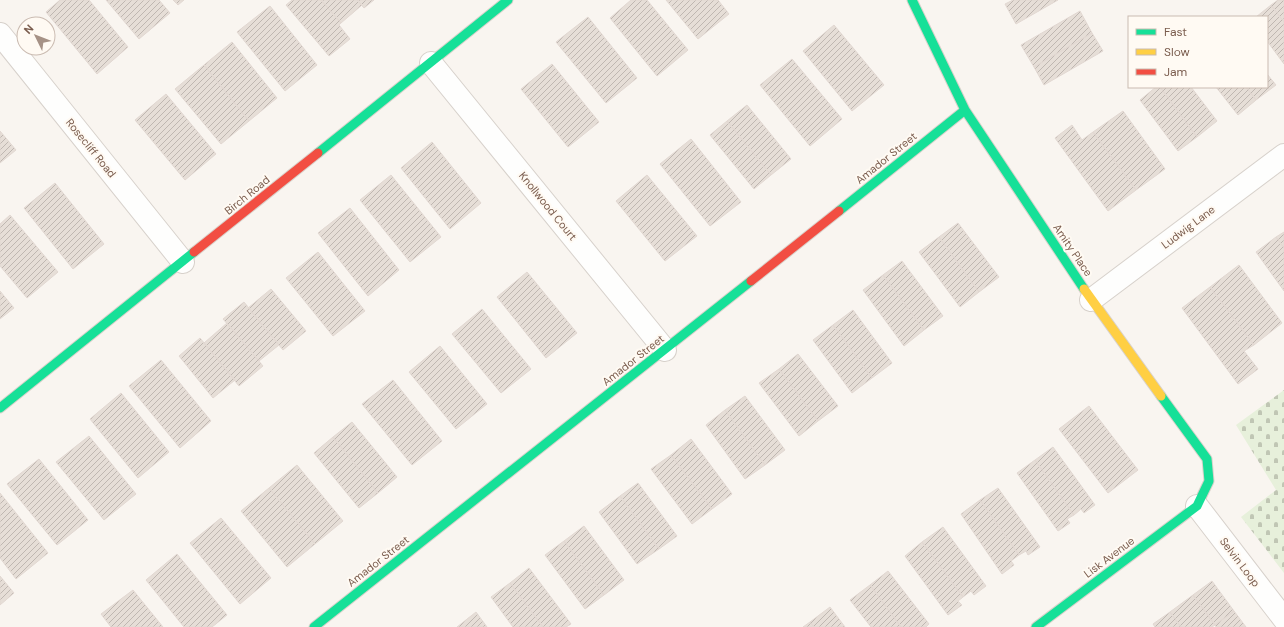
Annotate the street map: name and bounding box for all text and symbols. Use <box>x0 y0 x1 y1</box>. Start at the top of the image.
north arrow <box>16 16 56 56</box>
legend <box>1128 16 1268 88</box>
text: N <box>21 21 37 37</box>
text: Fast <box>1164 24 1187 40</box>
text: Slow <box>1164 44 1190 60</box>
text: Jam <box>1164 64 1187 80</box>
street label: Rosecliff Road <box>63 116 119 180</box>
street label: Amador Street <box>853 129 919 187</box>
street label: Knollwood Court <box>516 169 580 243</box>
street label: Birch Road <box>221 172 273 218</box>
street label: Ludwig Lane <box>1158 202 1218 252</box>
street label: Amity Place <box>1050 221 1096 279</box>
street label: Amador Street <box>599 331 667 389</box>
street label: Amador Street <box>344 532 412 590</box>
street label: Lisk Avenue <box>1081 533 1137 581</box>
street label: Selvin Loop <box>1217 535 1263 590</box>

